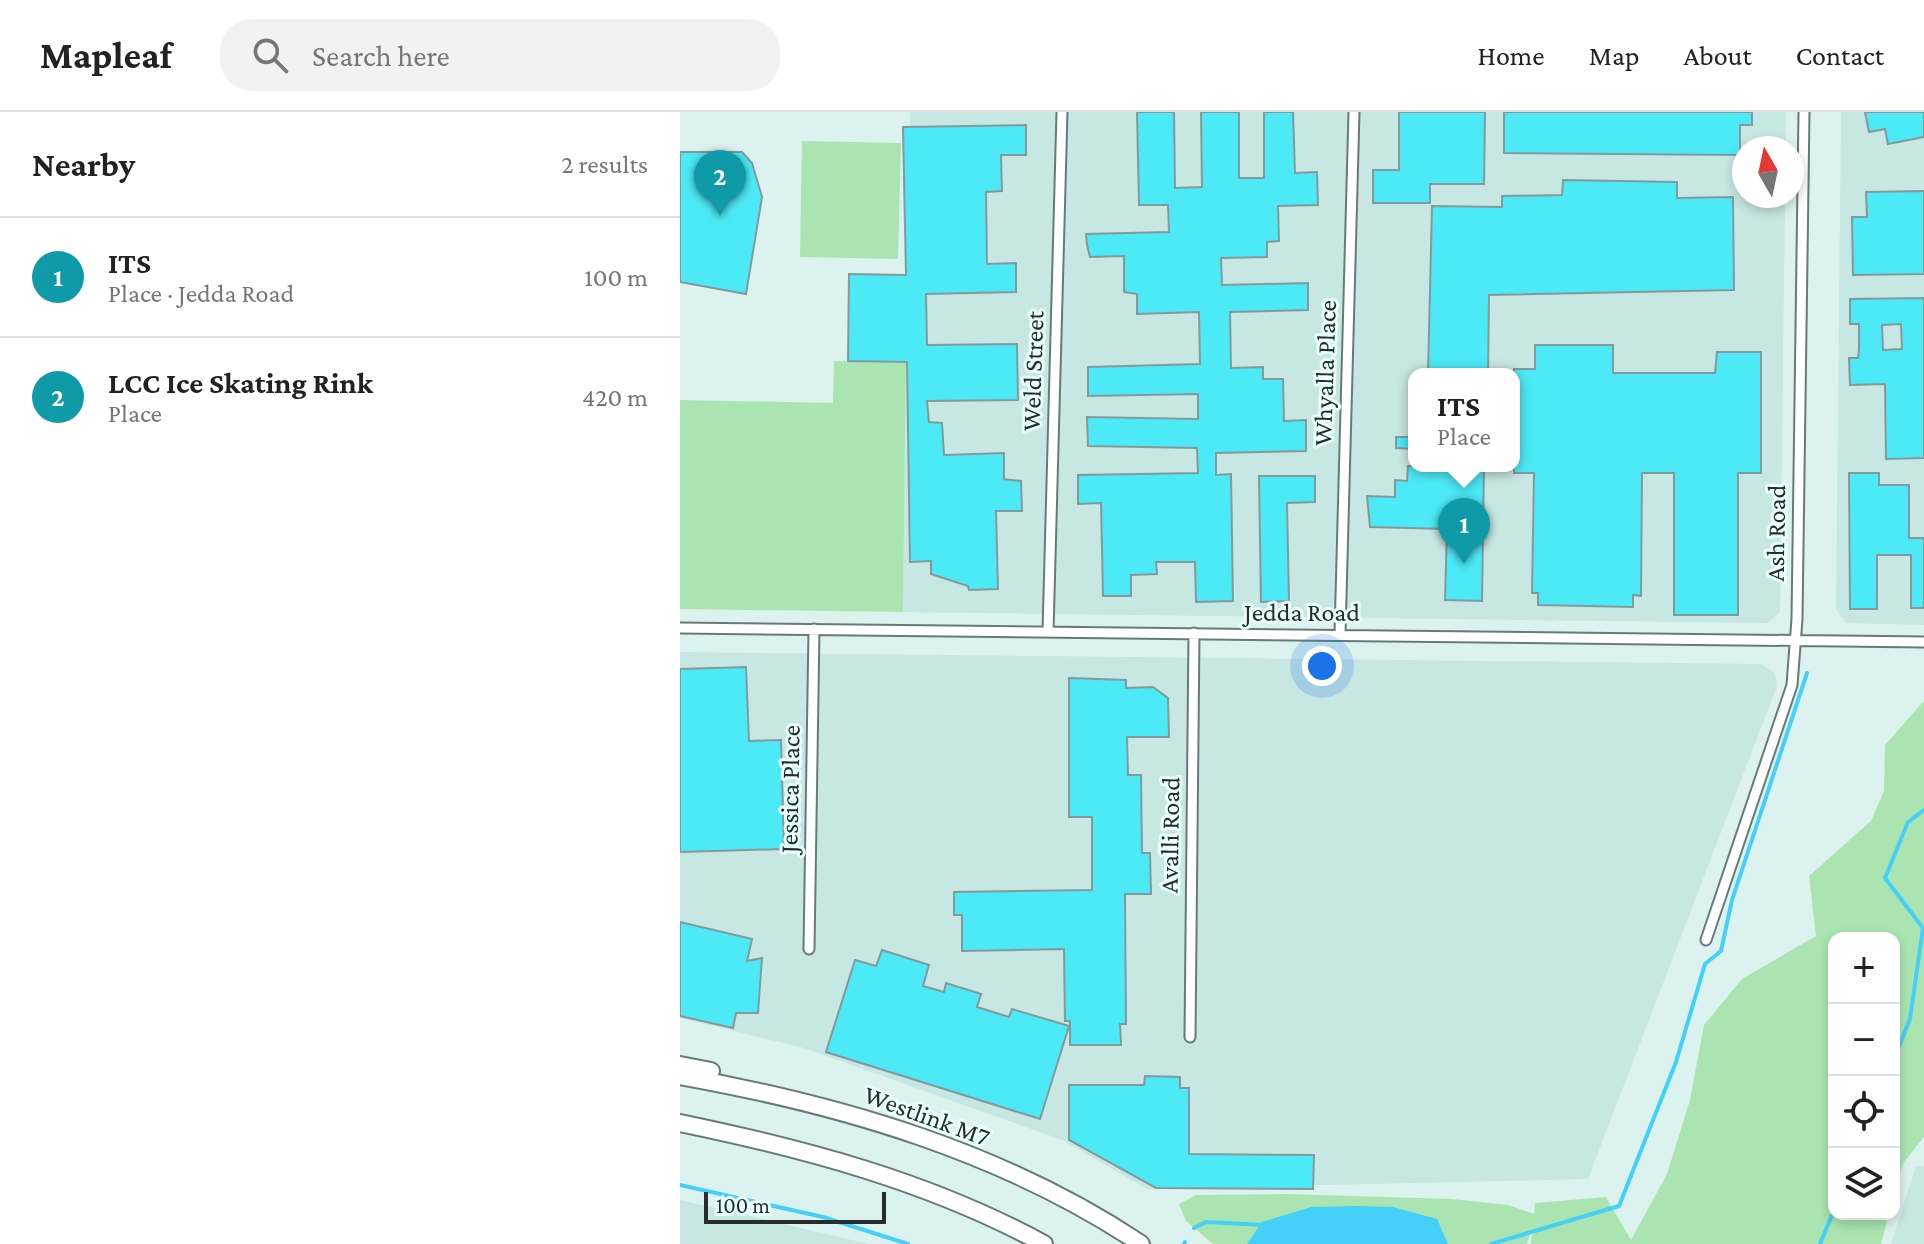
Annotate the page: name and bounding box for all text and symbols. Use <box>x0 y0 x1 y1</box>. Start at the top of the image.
search box <box>220 19 780 91</box>
icon: search <box>248 33 292 77</box>
text: Mapleaf <box>40 34 172 76</box>
text: Search here <box>312 39 450 72</box>
text: Home <box>1478 40 1545 71</box>
text: Map <box>1589 40 1640 71</box>
text: About <box>1684 40 1752 71</box>
text: Contact <box>1796 40 1884 71</box>
north arrow <box>1732 136 1804 208</box>
text: Nearby <box>32 146 135 183</box>
text: 2 results <box>561 150 648 179</box>
pin: 2 <box>694 150 746 216</box>
text: ITS <box>108 246 151 279</box>
text: 1 <box>53 263 63 292</box>
text: 100 m <box>584 263 648 292</box>
text: Place · Jedda Road <box>108 279 294 308</box>
street label: Whyalla Place <box>1308 299 1342 447</box>
street label: Weld Street <box>1016 310 1050 432</box>
text: LCC Ice Skating Rink <box>108 366 373 399</box>
popup <box>1408 368 1520 472</box>
text: 2 <box>51 383 65 412</box>
text: 420 m <box>582 383 648 412</box>
text: ITS <box>1437 389 1480 422</box>
text: Place <box>108 399 162 428</box>
text: Place <box>1437 422 1491 451</box>
street label: Ash Road <box>1761 484 1791 582</box>
pin: 1 <box>1438 498 1490 564</box>
street label: Jedda Road <box>1242 598 1360 627</box>
your location <box>1302 646 1342 686</box>
street label: Jessica Place <box>774 725 806 855</box>
street label: Avalli Road <box>1154 776 1186 893</box>
map controls <box>1828 932 1900 1220</box>
button: + <box>1828 932 1900 1004</box>
button: − <box>1828 1004 1900 1076</box>
button: locate <box>1828 1076 1900 1148</box>
street label: Westlink M7 <box>860 1080 994 1152</box>
button: layers <box>1828 1148 1900 1220</box>
scale bar <box>704 1188 886 1224</box>
text: 100 m <box>716 1193 770 1218</box>

